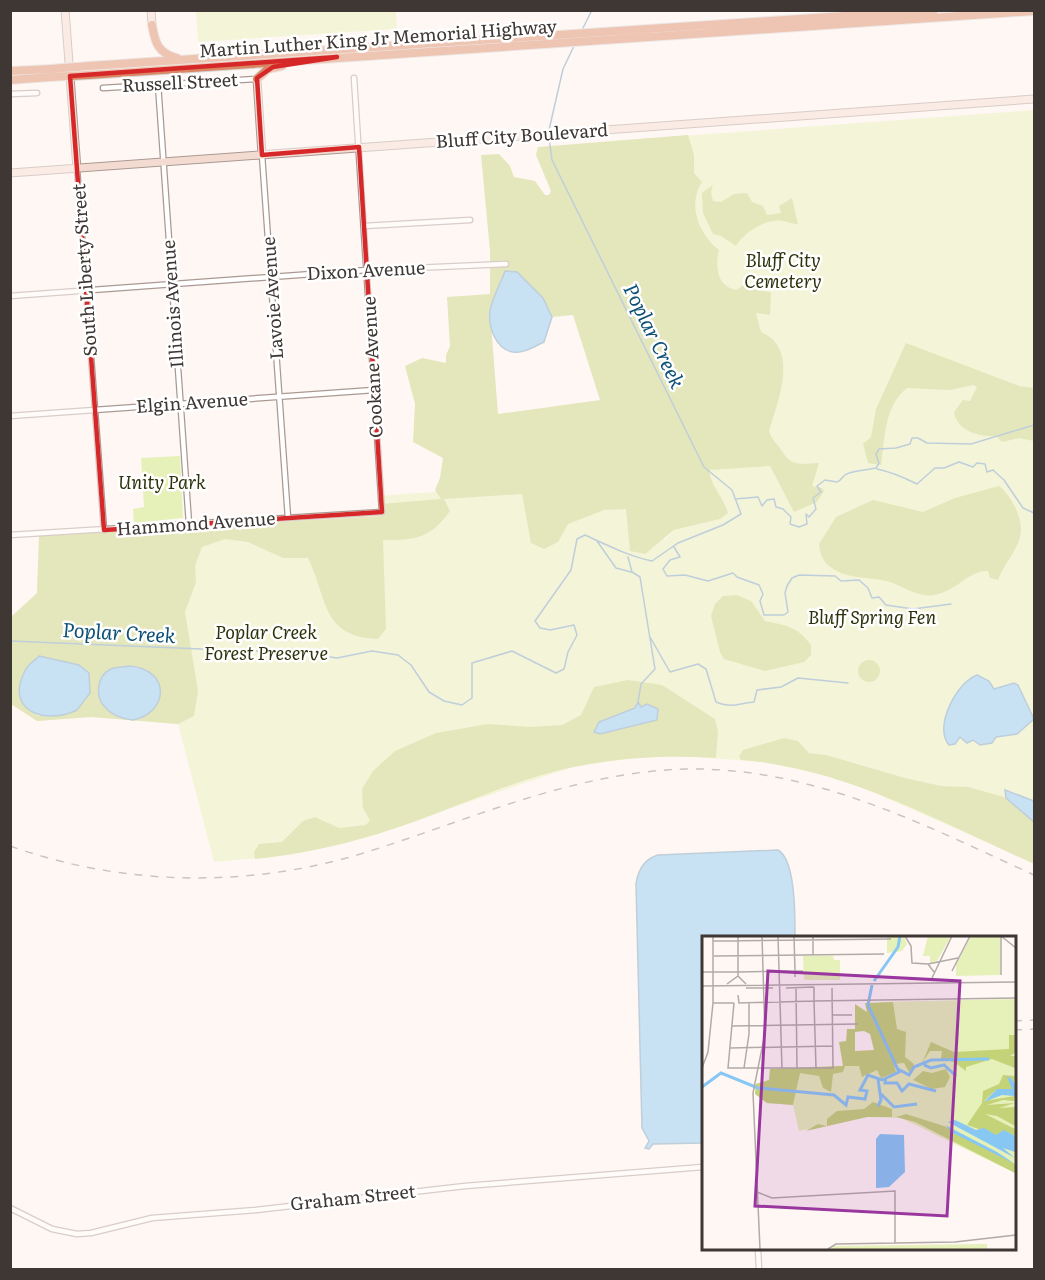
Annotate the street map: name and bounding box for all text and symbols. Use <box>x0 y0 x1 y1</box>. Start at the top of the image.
street label: Martin Luther King Jr Memorial Highway <box>198 11 558 63</box>
street label: Russell Street <box>121 65 239 98</box>
street label: Bluff City Boulevard <box>435 115 609 154</box>
street label: South Liberty Street <box>64 182 103 357</box>
street label: Lavoie Avenue <box>254 236 289 361</box>
street label: Illinois Avenue <box>154 239 189 369</box>
park label: Bluff City Cemetery <box>744 246 822 294</box>
street label: Dixon Avenue <box>306 253 426 286</box>
water label: Poplar Creek <box>617 278 694 393</box>
street label: Cookane Avenue <box>354 296 389 439</box>
street label: Elgin Avenue <box>135 384 249 419</box>
park label: Unity Park <box>118 468 206 495</box>
street label: Hammond Avenue <box>116 503 276 542</box>
park label: Bluff Spring Fen <box>808 603 936 630</box>
water label: Poplar Creek <box>62 613 177 649</box>
park label: Poplar Creek Forest Preserve <box>204 618 328 666</box>
inset map <box>702 936 1015 1250</box>
street label: Graham Street <box>289 1176 417 1217</box>

